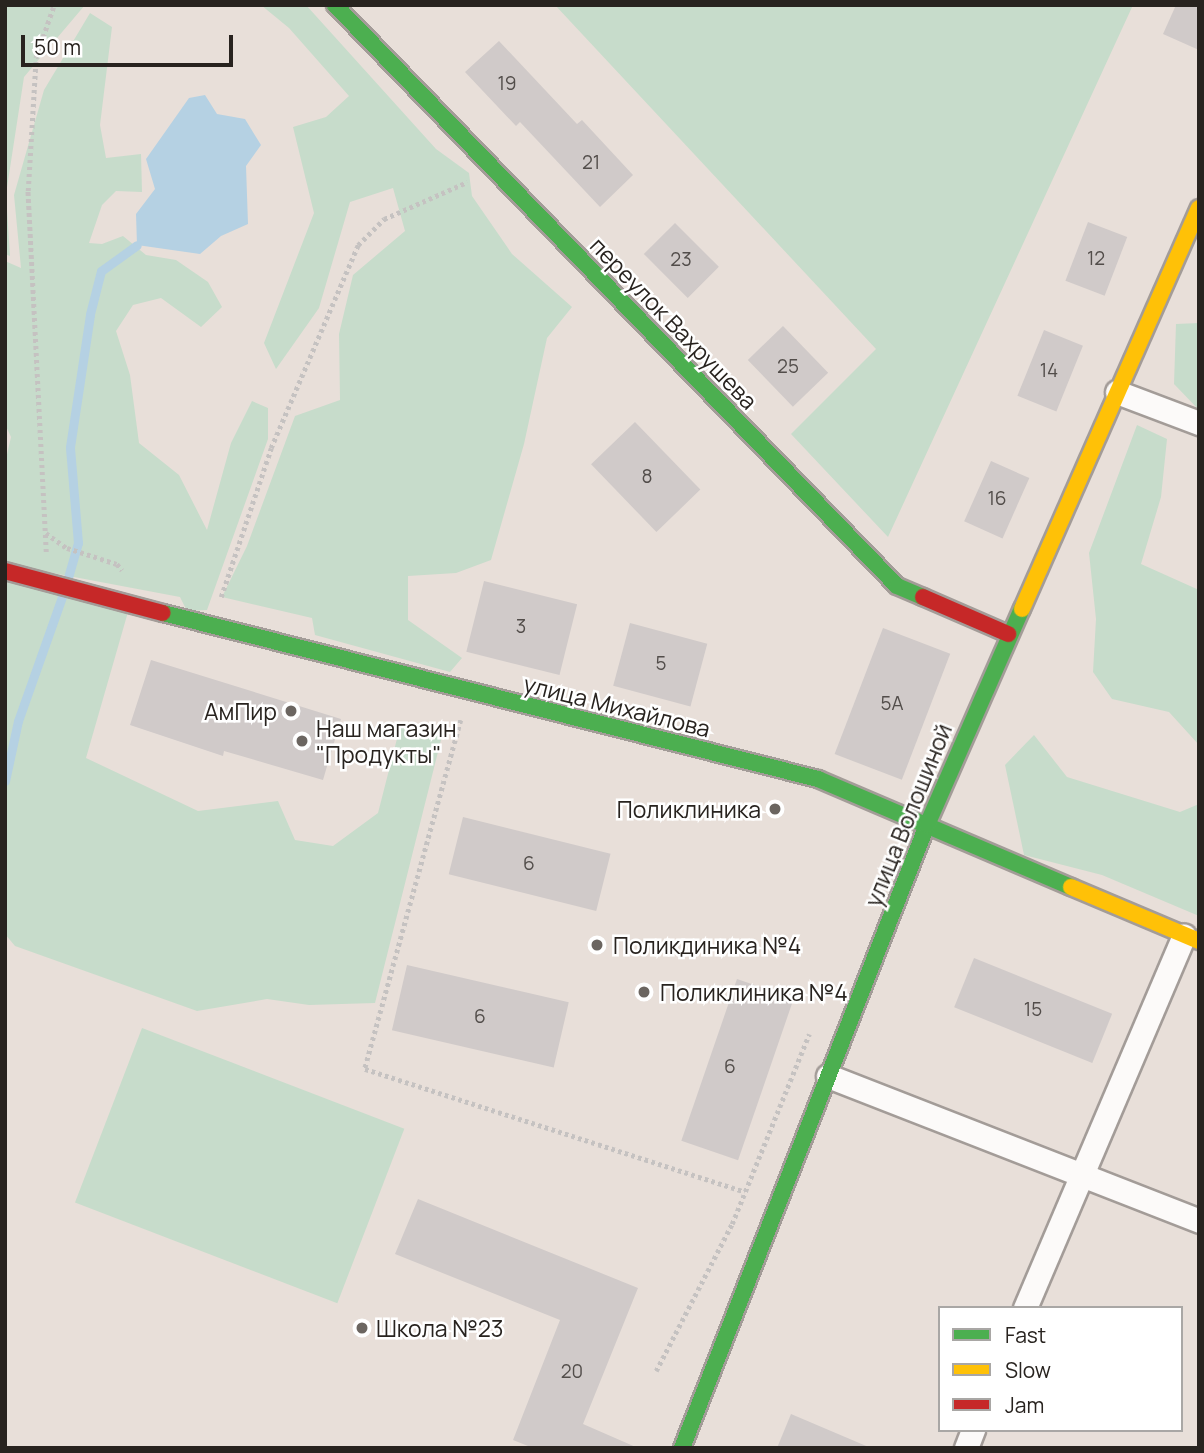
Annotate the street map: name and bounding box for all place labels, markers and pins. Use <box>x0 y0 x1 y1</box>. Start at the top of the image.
place label: АмПир <box>204 697 277 725</box>
marker: АмПир <box>283 703 299 719</box>
place label: Наш магазин "Продукты" <box>316 714 457 768</box>
marker: Наш магазин "Продукты" <box>294 733 310 749</box>
place label: Поликлиника <box>617 795 761 823</box>
marker: Поликлиника <box>767 801 783 817</box>
place label: Поликдиника №4 <box>613 931 801 959</box>
marker: Поликдиника №4 <box>587 935 607 955</box>
place label: Поликлиника №4 <box>660 978 848 1006</box>
marker: Поликлиника №4 <box>634 982 654 1002</box>
place label: Школа №23 <box>376 1314 504 1342</box>
marker: Школа №23 <box>354 1320 370 1336</box>

